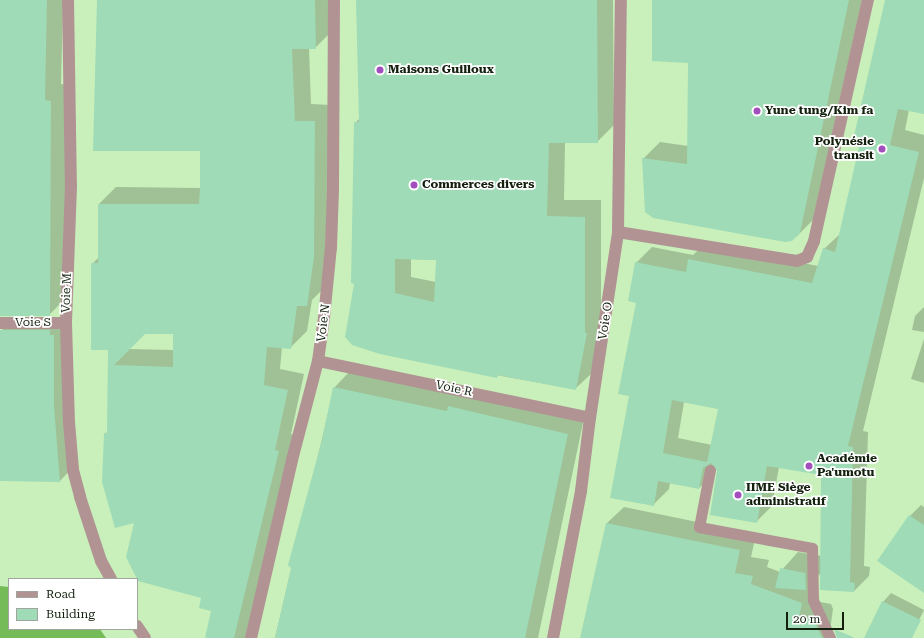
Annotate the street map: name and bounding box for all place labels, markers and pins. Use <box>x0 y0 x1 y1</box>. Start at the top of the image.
place label: Maisons Guilloux <box>388 63 494 77</box>
marker: Maisons Guilloux <box>375 65 385 75</box>
place label: Yune tung/Kim fa <box>765 104 873 118</box>
marker: Yune tung/Kim fa <box>752 106 762 116</box>
place label: Polynésie transit <box>815 135 874 163</box>
marker: Polynésie transit <box>877 144 887 154</box>
place label: Commerces divers <box>422 178 534 192</box>
marker: Commerces divers <box>409 180 419 190</box>
place label: Académie Pa'umotu <box>817 452 877 480</box>
marker: Académie Pa'umotu <box>804 461 814 471</box>
place label: IIME Siège administratif <box>746 481 826 509</box>
marker: IIME Siège administratif <box>733 490 743 500</box>

